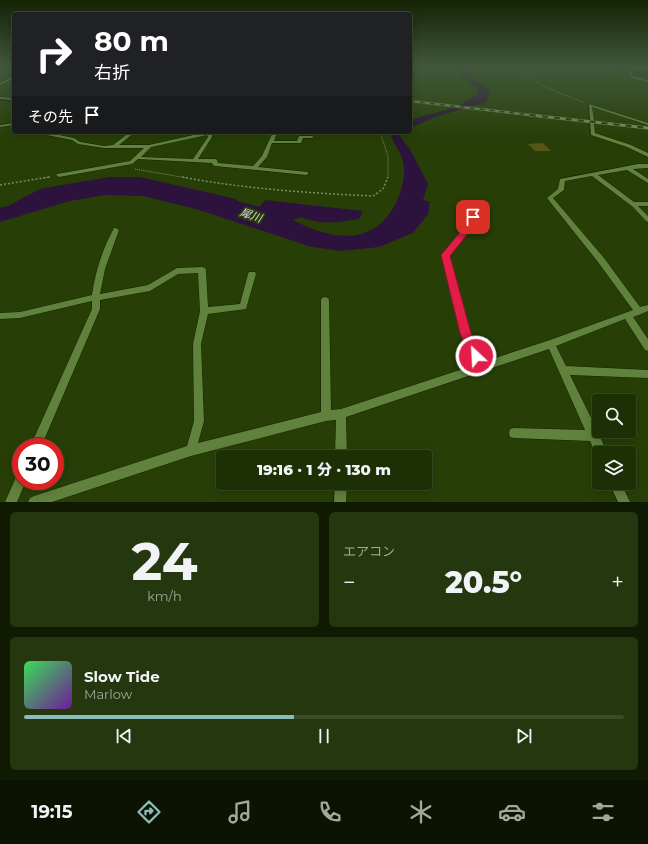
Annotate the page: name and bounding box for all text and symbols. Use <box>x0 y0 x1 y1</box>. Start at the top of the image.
text: 80 m <box>94 24 169 58</box>
icon: right <box>28 28 80 80</box>
text: 右折 <box>94 62 130 84</box>
icon: arrive <box>81 104 103 126</box>
text: その先 <box>28 107 73 126</box>
pin <box>456 200 490 234</box>
water label: 犀川 <box>238 205 265 226</box>
icon: arrive <box>462 206 484 228</box>
position arrow <box>455 335 497 377</box>
map controls <box>592 394 636 490</box>
button: search <box>592 394 636 438</box>
speed limit sign: 30 <box>12 438 64 490</box>
button: layers <box>592 446 636 490</box>
text: 19:16 · 1 分 · 130 m <box>257 460 391 479</box>
text: 24 <box>132 530 197 593</box>
text: エアコン <box>343 543 395 559</box>
text: 20.5° <box>445 564 522 601</box>
text: − <box>343 569 356 596</box>
text: + <box>611 569 624 596</box>
text: km/h <box>147 588 182 604</box>
text: Slow Tide <box>84 667 160 686</box>
text: Marlow <box>84 686 132 702</box>
icon: previous <box>113 725 135 747</box>
icon: pause <box>313 725 335 747</box>
icon: next <box>513 725 535 747</box>
icon: directions <box>135 798 163 826</box>
icon: music <box>226 798 254 826</box>
icon: phone <box>316 798 344 826</box>
icon: climate <box>407 798 435 826</box>
icon: car <box>498 798 526 826</box>
icon: filters <box>589 798 617 826</box>
text: 19:15 <box>31 801 72 823</box>

